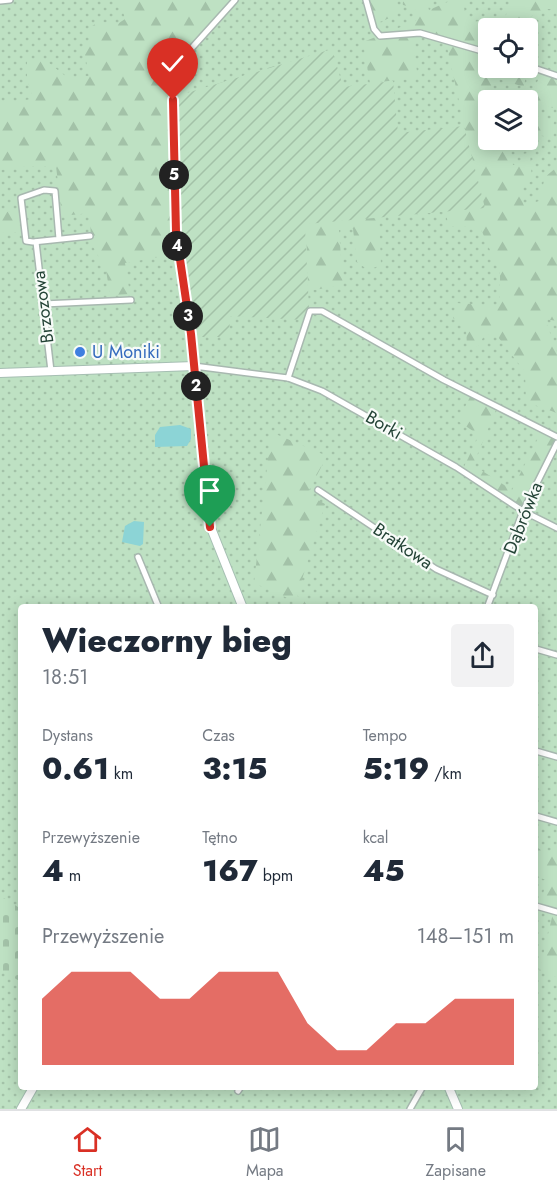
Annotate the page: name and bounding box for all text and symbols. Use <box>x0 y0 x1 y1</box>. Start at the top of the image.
map controls <box>478 18 538 150</box>
button: locate <box>478 18 538 78</box>
pin <box>147 38 198 100</box>
icon: check <box>156 47 189 80</box>
button: layers <box>478 90 538 150</box>
pin: 5 <box>159 160 189 190</box>
text: 5 <box>169 163 179 186</box>
pin: 4 <box>162 231 192 261</box>
text: 4 <box>171 234 183 257</box>
street label: Brzozowa <box>26 269 60 345</box>
pin: 3 <box>173 301 203 331</box>
text: 3 <box>183 304 193 327</box>
place label: U Moniki <box>92 339 160 365</box>
marker: U Moniki <box>73 345 87 359</box>
pin: 2 <box>181 371 211 401</box>
text: 2 <box>191 374 201 397</box>
street label: Borki <box>361 404 407 446</box>
pin <box>184 465 235 527</box>
icon: arrive <box>193 474 226 507</box>
street label: Dąbrówka <box>497 478 549 558</box>
street label: Bratkowa <box>368 516 438 576</box>
text: Wieczorny bieg <box>42 617 292 664</box>
button: share <box>451 624 514 687</box>
text: 18:51 <box>42 663 88 692</box>
text: Dystans <box>42 724 93 747</box>
text: Czas <box>202 724 235 747</box>
text: Tempo <box>363 724 407 747</box>
text: 0.61 <box>42 747 109 790</box>
text: 3:15 <box>202 747 267 790</box>
text: 5:19 <box>363 747 429 790</box>
text: km <box>109 762 133 785</box>
text: /km <box>429 762 462 785</box>
text: Przewyższenie <box>42 826 140 849</box>
text: Tętno <box>202 826 237 849</box>
text: kcal <box>363 826 388 849</box>
text: 4 <box>42 849 64 892</box>
text: 167 <box>202 849 258 892</box>
text: 45 <box>363 849 405 892</box>
text: m <box>64 864 81 887</box>
text: bpm <box>258 864 293 887</box>
text: Przewyższenie <box>42 922 164 951</box>
text: 148–151 m <box>417 922 514 951</box>
tab: Start <box>71 1123 104 1182</box>
tab: Mapa <box>246 1123 283 1182</box>
tab: Zapisane <box>425 1123 486 1182</box>

